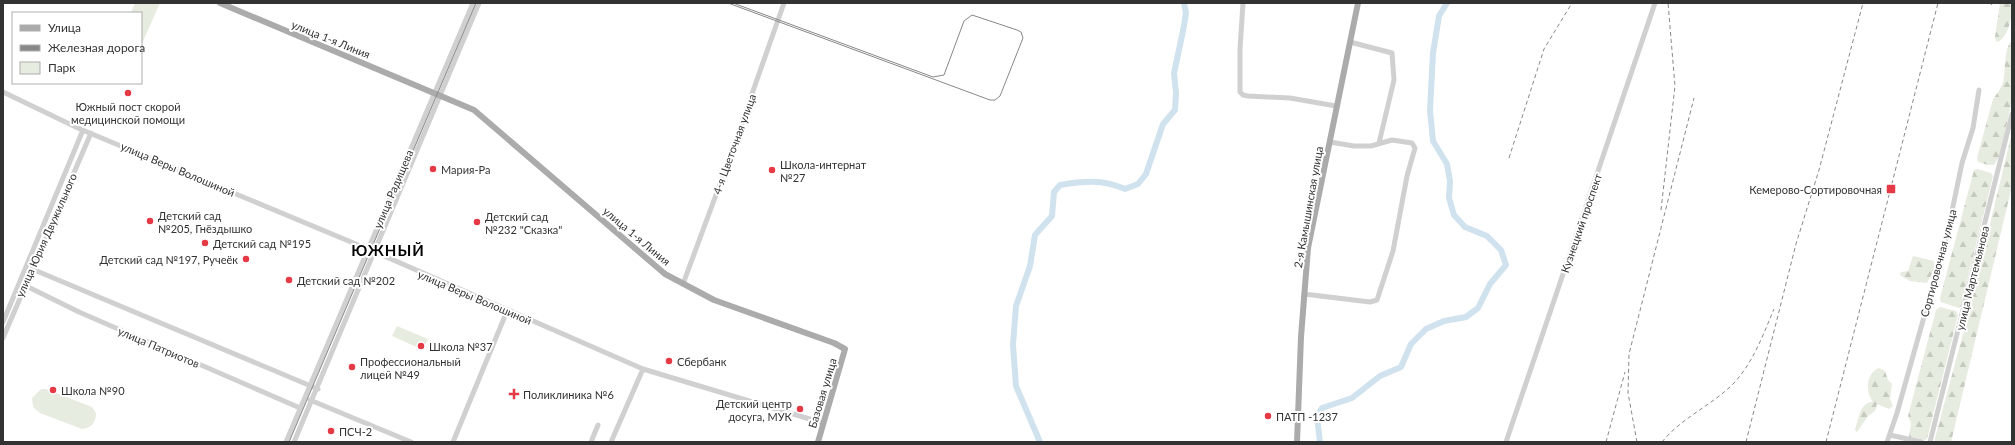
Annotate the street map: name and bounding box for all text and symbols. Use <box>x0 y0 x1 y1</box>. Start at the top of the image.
legend <box>12 12 142 84</box>
street label: улица 1-я Линия <box>290 17 372 61</box>
text: Улица <box>48 20 81 35</box>
text: Железная дорога <box>48 40 145 55</box>
text: Парк <box>48 60 76 75</box>
marker: Южный пост скорой медицинской помощи <box>123 88 133 98</box>
street label: 4-я Цветочная улица <box>710 92 758 196</box>
place label: Южный пост скорой медицинской помощи <box>71 100 185 126</box>
street label: улица Веры Волошиной <box>119 139 237 199</box>
street label: 2-я Камышинская улица <box>1291 145 1325 269</box>
street label: улица Радищева <box>371 148 415 230</box>
place label: Школа-интернат №27 <box>780 158 867 184</box>
place label: Мария-Ра <box>441 163 490 176</box>
marker: Мария-Ра <box>428 164 438 174</box>
marker: Школа-интернат №27 <box>767 165 777 175</box>
street label: улица Юрия Двужильного <box>13 171 79 299</box>
street label: Кузнецкий проспект <box>1558 171 1604 274</box>
place label: Кемерово-Сортировочная <box>1749 183 1882 196</box>
marker: Кемерово-Сортировочная <box>1885 183 1897 195</box>
street label: улица 1-я Линия <box>601 204 673 268</box>
street label: Сортировочная улица <box>1917 208 1959 318</box>
place label: Детский сад №205, Гнёздышко <box>158 209 252 235</box>
place label: Детский сад №232 "Сказка" <box>485 210 562 236</box>
marker: Детский сад №205, Гнёздышко <box>145 216 155 226</box>
marker: Детский сад №232 "Сказка" <box>472 217 482 227</box>
street label: улица Мартемьянова <box>1953 224 1991 332</box>
place label: Детский сад №195 <box>213 237 311 250</box>
marker: Детский сад №195 <box>200 238 210 248</box>
district label: ЮЖНЫЙ <box>351 241 425 259</box>
place label: Детский сад №197, Ручеёк <box>99 253 238 266</box>
marker: Детский сад №197, Ручеёк <box>241 254 251 264</box>
street label: улица Веры Волошиной <box>416 267 534 327</box>
place label: Детский сад №202 <box>297 274 395 287</box>
marker: Детский сад №202 <box>284 275 294 285</box>
street label: улица Патриотов <box>116 324 202 370</box>
place label: Школа №37 <box>429 340 493 353</box>
marker: Школа №37 <box>416 341 426 351</box>
place label: Профессиональный лицей №49 <box>360 355 461 381</box>
place label: Сбербанк <box>677 355 727 368</box>
marker: Сбербанк <box>664 356 674 366</box>
street label: Базовая улица <box>805 356 839 430</box>
marker: Профессиональный лицей №49 <box>347 362 357 372</box>
place label: Школа №90 <box>61 384 125 397</box>
marker: Школа №90 <box>48 385 58 395</box>
marker: Поликлиника №6 <box>508 388 520 400</box>
place label: Поликлиника №6 <box>523 388 614 401</box>
place label: Детский центр досуга, МУК <box>716 397 793 423</box>
marker: Детский центр досуга, МУК <box>795 404 805 414</box>
place label: ПАТП -1237 <box>1276 410 1338 423</box>
marker: ПАТП -1237 <box>1263 411 1273 421</box>
place label: ПСЧ-2 <box>339 425 372 438</box>
marker: ПСЧ-2 <box>326 426 336 436</box>

